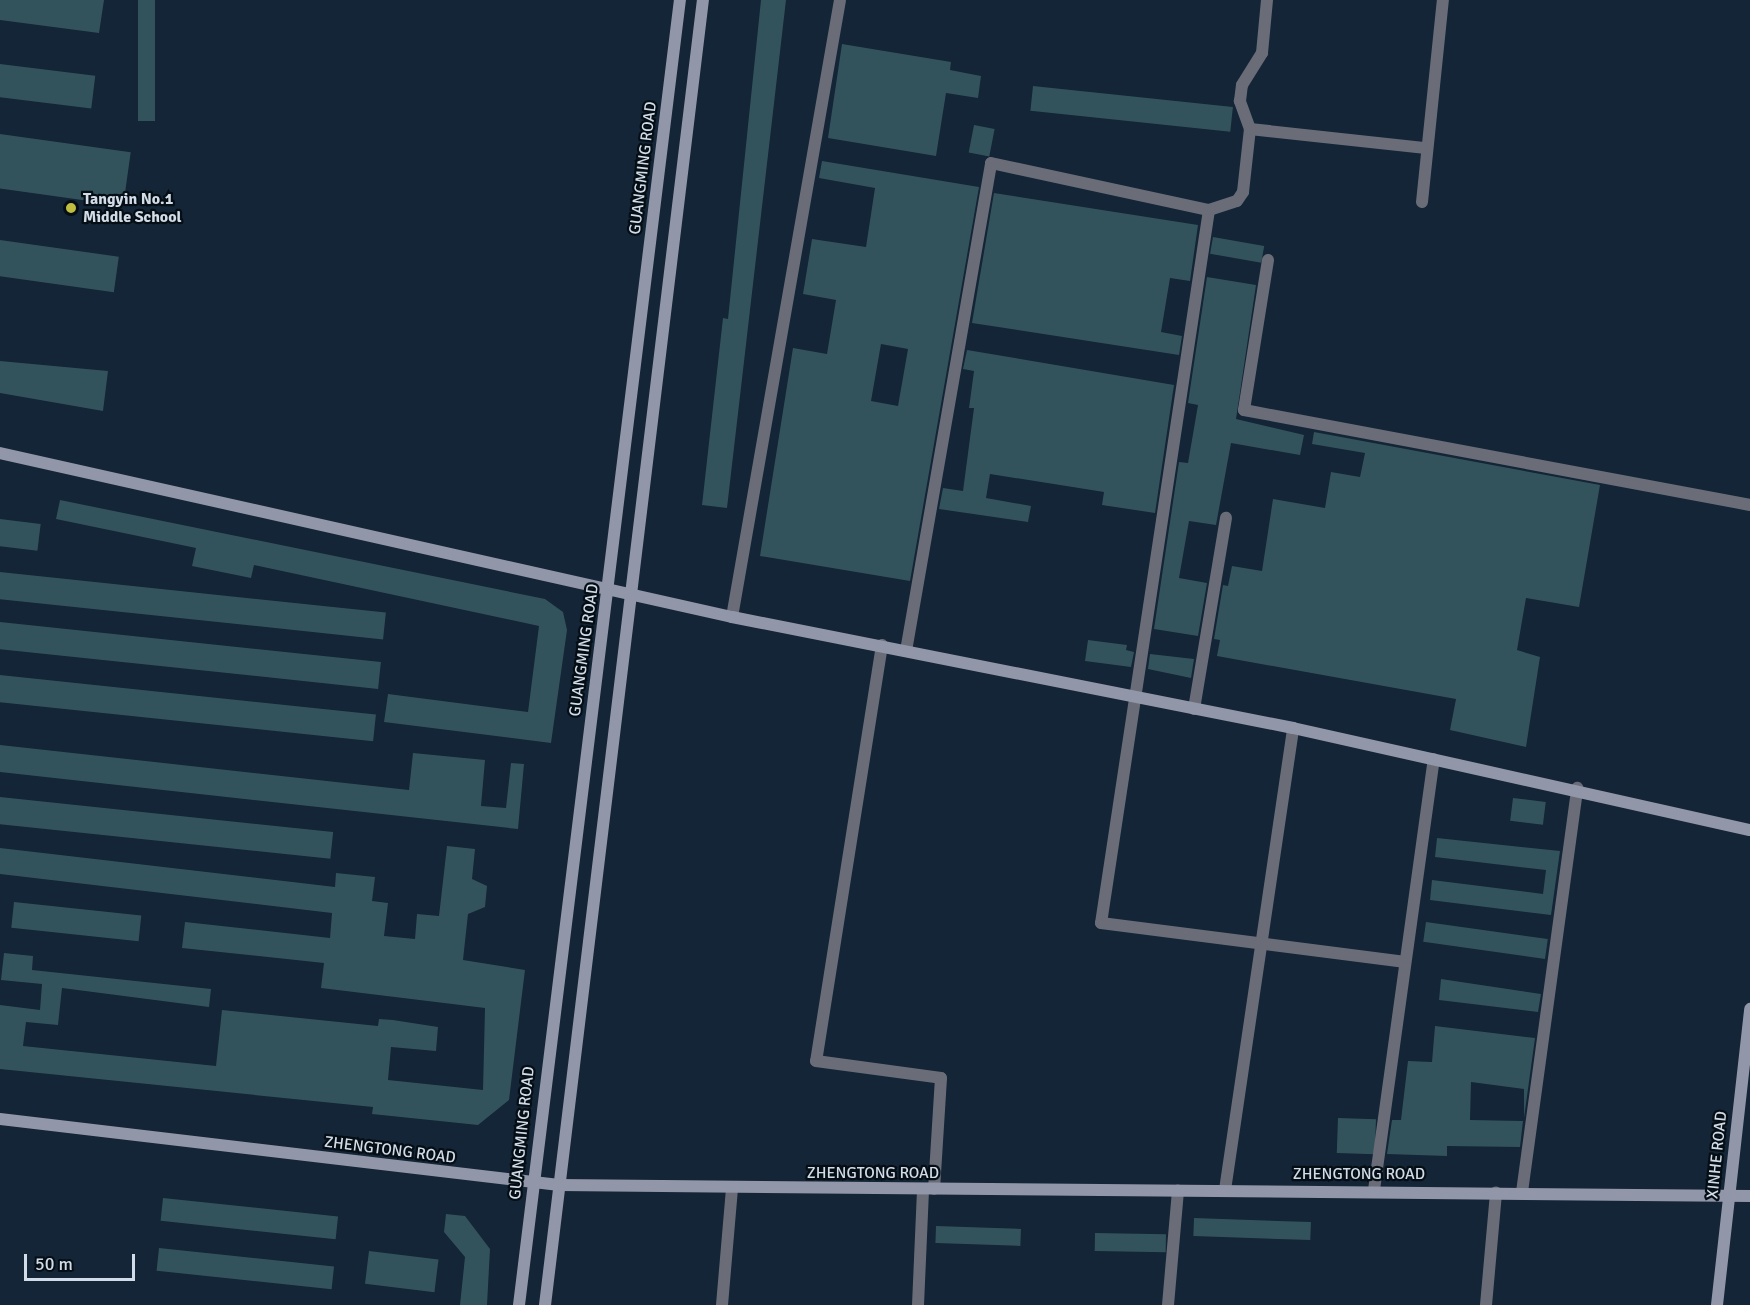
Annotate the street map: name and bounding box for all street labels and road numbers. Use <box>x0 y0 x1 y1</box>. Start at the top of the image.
street label: GUANGMING ROAD <box>625 100 661 236</box>
street label: GUANGMING ROAD <box>565 582 603 718</box>
street label: GUANGMING ROAD <box>505 1065 539 1201</box>
street label: XINHE ROAD <box>1703 1110 1731 1200</box>
street label: ZHENGTONG ROAD <box>323 1132 457 1168</box>
street label: ZHENGTONG ROAD <box>807 1163 939 1183</box>
street label: ZHENGTONG ROAD <box>1293 1164 1425 1184</box>

